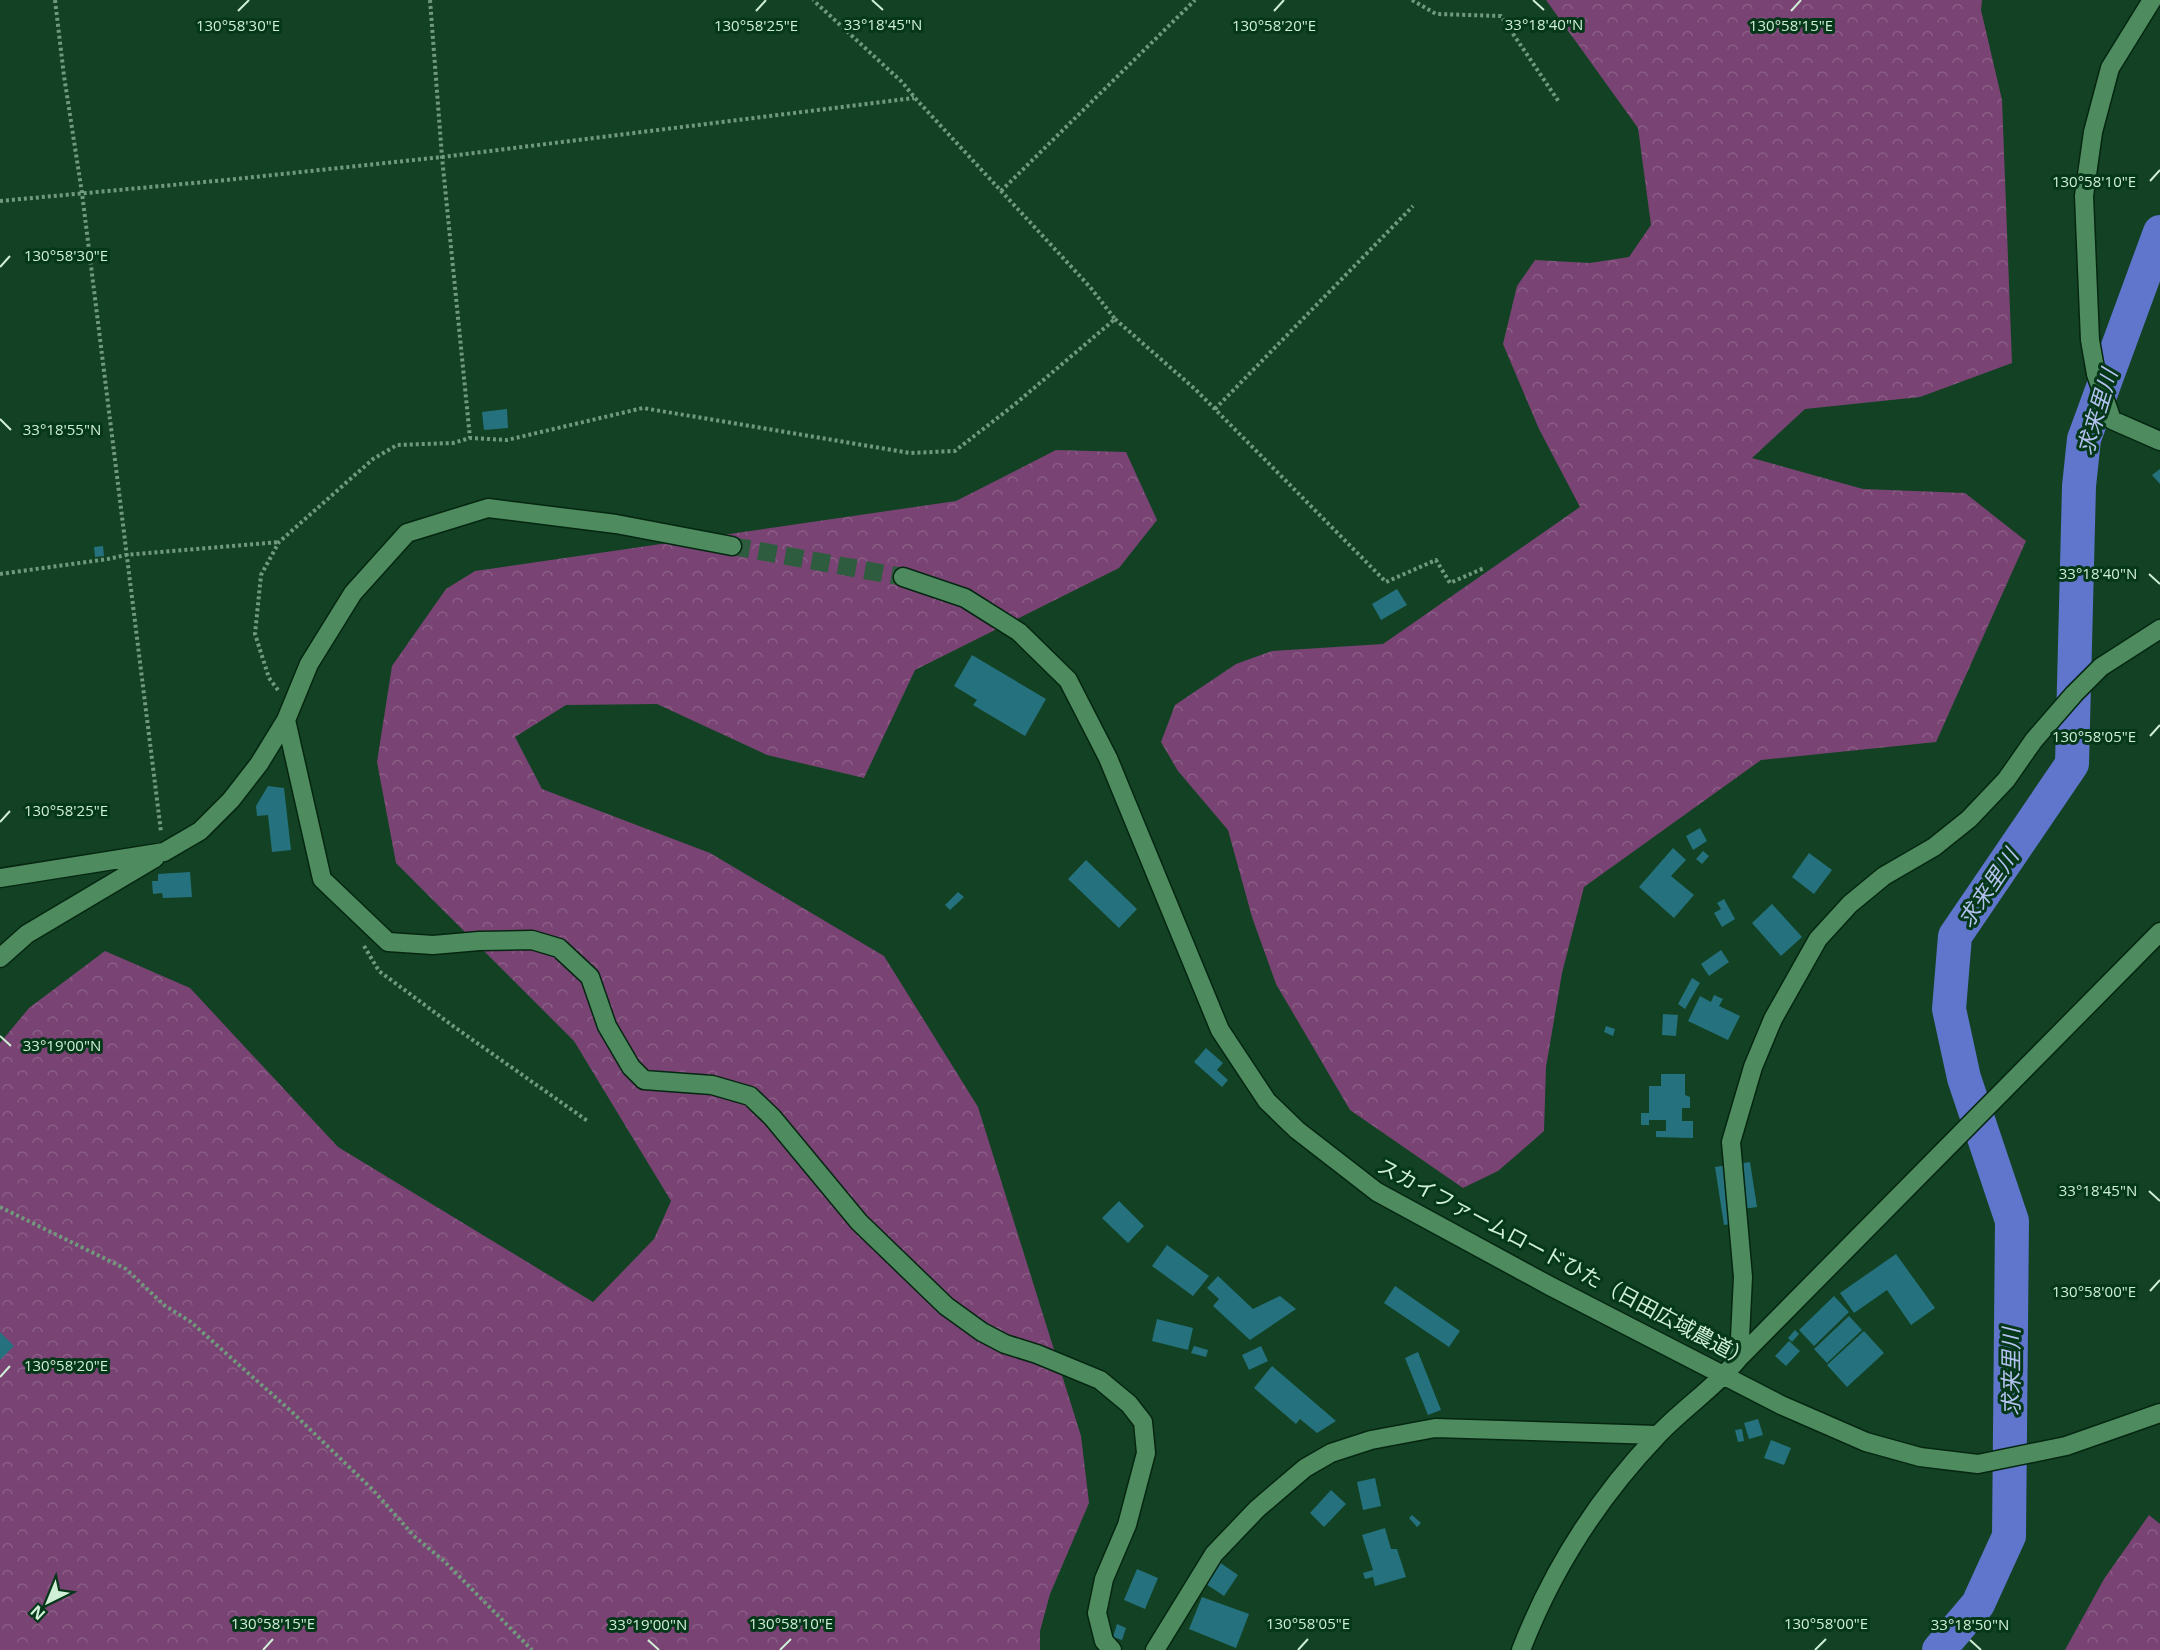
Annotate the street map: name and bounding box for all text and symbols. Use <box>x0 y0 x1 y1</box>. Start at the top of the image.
text: 33°18'45"N <box>844 14 922 34</box>
text: 33°18'40"N <box>1505 14 1583 34</box>
text: 130°58'30"E <box>196 15 280 35</box>
text: 130°58'25"E <box>714 15 798 35</box>
text: 130°58'20"E <box>1232 15 1316 35</box>
text: 130°58'15"E <box>1749 15 1833 35</box>
text: 130°58'10"E <box>2052 171 2136 191</box>
text: 130°58'30"E <box>24 245 108 265</box>
water label: 求来里川 <box>2069 363 2124 458</box>
text: 33°18'55"N <box>23 419 101 439</box>
text: 33°18'40"N <box>2059 563 2137 583</box>
text: 130°58'05"E <box>2052 726 2136 746</box>
text: 130°58'25"E <box>24 800 108 820</box>
water label: 求来里川 <box>1950 841 2025 932</box>
text: 33°19'00"N <box>23 1035 101 1055</box>
street label: スカイファームロードひた（日田広域農道） <box>1373 1151 1756 1373</box>
text: 33°18'45"N <box>2059 1180 2137 1200</box>
text: 130°58'00"E <box>2052 1281 2136 1301</box>
water label: 求来里川 <box>1995 1326 2025 1416</box>
text: 130°58'20"E <box>24 1355 108 1375</box>
north arrow <box>18 1572 78 1632</box>
text: N <box>26 1600 50 1625</box>
text: 130°58'15"E <box>231 1613 315 1633</box>
text: 130°58'10"E <box>749 1613 833 1633</box>
text: 130°58'05"E <box>1266 1613 1350 1633</box>
text: 130°58'00"E <box>1784 1613 1868 1633</box>
text: 33°19'00"N <box>609 1614 687 1634</box>
text: 33°18'50"N <box>1931 1614 2009 1634</box>

